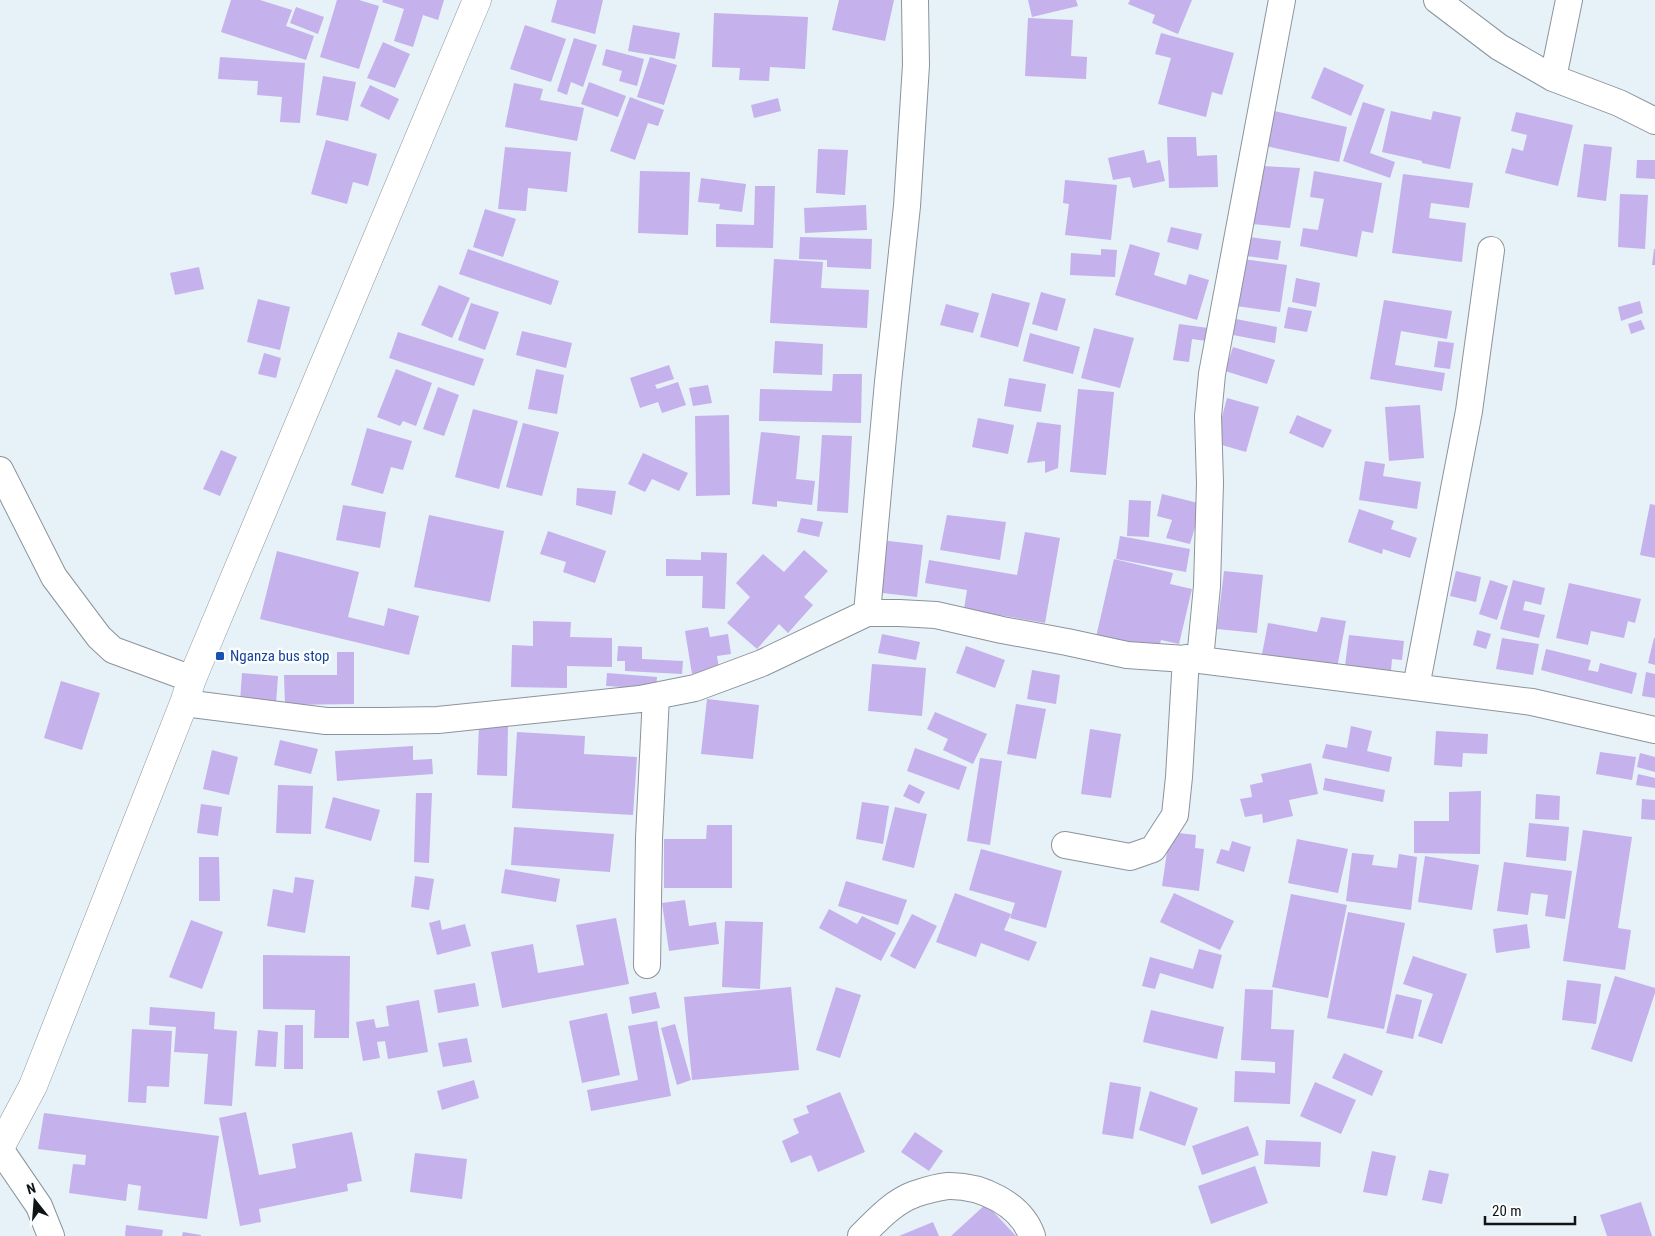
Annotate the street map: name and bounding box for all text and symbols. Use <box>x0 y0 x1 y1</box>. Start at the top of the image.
place label: Nganza bus stop <box>230 647 329 665</box>
marker: Nganza bus stop <box>214 650 226 662</box>
north arrow <box>10 1176 60 1226</box>
text: N <box>25 1180 38 1197</box>
scale bar <box>1485 1194 1575 1226</box>
text: 20 m <box>1492 1202 1522 1220</box>

